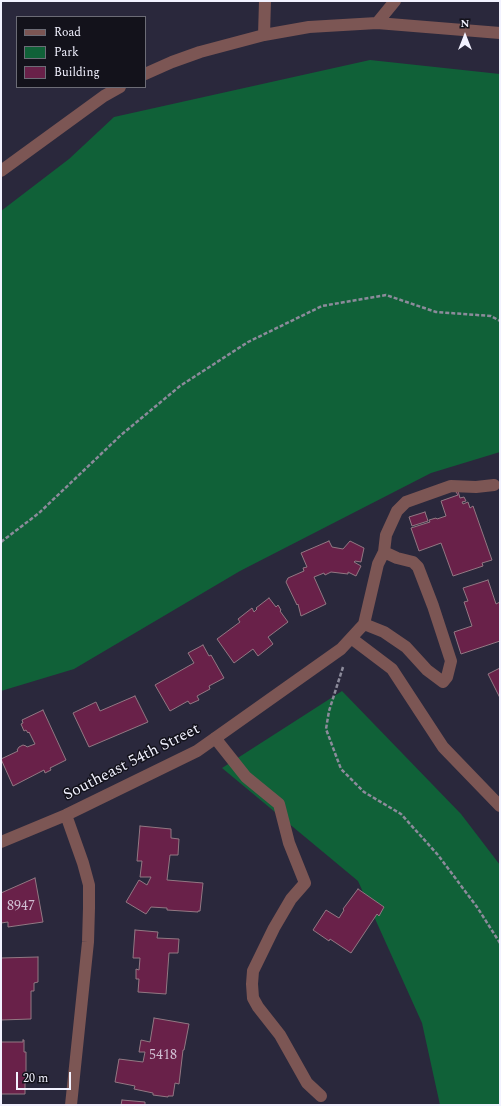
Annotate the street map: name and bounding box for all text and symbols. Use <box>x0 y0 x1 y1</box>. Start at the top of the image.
text: N <box>461 15 469 32</box>
legend <box>16 16 146 88</box>
north arrow <box>445 16 485 56</box>
text: Road <box>54 23 81 42</box>
text: Park <box>54 43 79 62</box>
text: Building <box>54 63 100 82</box>
street label: Southeast 54th Street <box>61 720 203 806</box>
house number: 8947 <box>7 899 35 915</box>
house number: 5418 <box>149 1048 177 1064</box>
scale bar <box>18 1064 73 1090</box>
text: 20 m <box>23 1069 48 1088</box>

